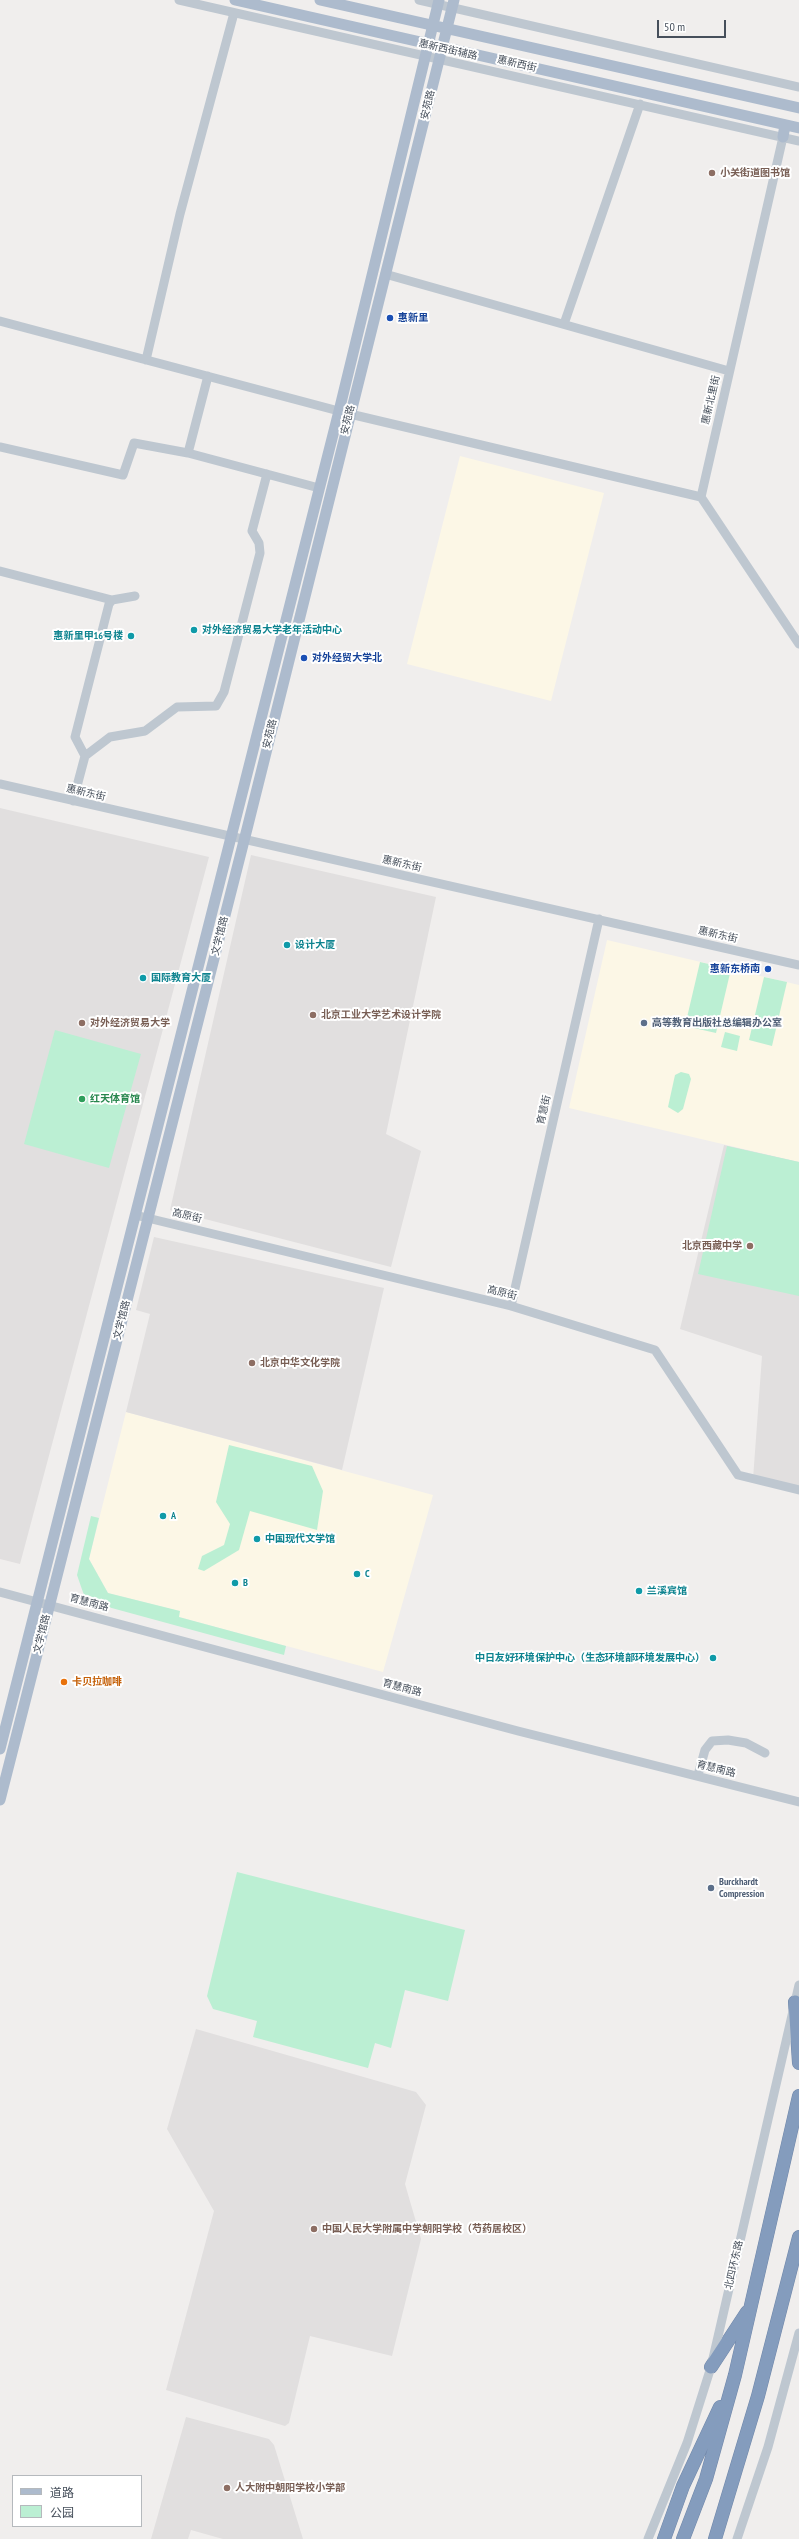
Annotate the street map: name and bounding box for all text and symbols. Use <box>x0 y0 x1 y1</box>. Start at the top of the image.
scale bar <box>659 12 728 38</box>
text: 50 m <box>664 19 685 34</box>
street label: 惠新西街辅路 <box>417 37 479 63</box>
street label: 惠新西街 <box>496 54 538 74</box>
street label: 安苑路 <box>419 89 437 121</box>
place label: 小关街道图书馆 <box>720 167 790 179</box>
marker: 小关街道图书馆 <box>707 168 717 178</box>
place label: 惠新里 <box>398 312 428 324</box>
marker: 惠新里 <box>385 313 395 323</box>
street label: 惠新北里街 <box>700 374 722 426</box>
street label: 安苑路 <box>339 404 357 436</box>
place label: 对外经济贸易大学老年活动中心 <box>202 624 342 636</box>
marker: 对外经济贸易大学老年活动中心 <box>189 625 199 635</box>
place label: 惠新里甲16号楼 <box>53 630 123 642</box>
marker: 惠新里甲16号楼 <box>126 631 136 641</box>
place label: 对外经贸大学北 <box>312 652 382 664</box>
marker: 对外经贸大学北 <box>299 653 309 663</box>
street label: 安苑路 <box>261 718 279 750</box>
street label: 惠新东街 <box>65 783 107 803</box>
street label: 惠新东街 <box>381 854 423 874</box>
street label: 文学馆路 <box>209 915 231 957</box>
street label: 惠新东街 <box>697 925 739 945</box>
place label: 设计大厦 <box>295 939 335 951</box>
marker: 设计大厦 <box>282 940 292 950</box>
place label: 惠新东桥南 <box>710 963 760 975</box>
marker: 惠新东桥南 <box>763 964 773 974</box>
place label: 国际教育大厦 <box>151 972 211 984</box>
marker: 国际教育大厦 <box>138 973 148 983</box>
place label: 北京工业大学艺术设计学院 <box>321 1009 441 1021</box>
marker: 北京工业大学艺术设计学院 <box>308 1010 318 1020</box>
place label: 对外经济贸易大学 <box>90 1017 170 1029</box>
place label: 高等教育出版社总编辑办公室 <box>652 1017 782 1029</box>
marker: 对外经济贸易大学 <box>77 1018 87 1028</box>
marker: 高等教育出版社总编辑办公室 <box>639 1018 649 1028</box>
place label: 红天体育馆 <box>90 1093 140 1105</box>
marker: 红天体育馆 <box>77 1094 87 1104</box>
street label: 育慧街 <box>535 1094 553 1126</box>
street label: 高原街 <box>171 1207 203 1225</box>
place label: 北京西藏中学 <box>682 1240 742 1252</box>
marker: 北京西藏中学 <box>745 1241 755 1251</box>
street label: 高原街 <box>486 1284 518 1302</box>
street label: 文学馆路 <box>111 1299 133 1341</box>
place label: 北京中华文化学院 <box>260 1357 340 1369</box>
marker: 北京中华文化学院 <box>247 1358 257 1368</box>
place label: A <box>171 1510 176 1522</box>
marker: A <box>158 1511 168 1521</box>
place label: 中国现代文学馆 <box>265 1533 335 1545</box>
marker: 中国现代文学馆 <box>252 1534 262 1544</box>
place label: C <box>365 1568 370 1580</box>
marker: C <box>352 1569 362 1579</box>
place label: B <box>243 1577 248 1589</box>
marker: B <box>230 1578 240 1588</box>
place label: 兰溪宾馆 <box>647 1585 687 1597</box>
marker: 兰溪宾馆 <box>634 1586 644 1596</box>
street label: 育慧南路 <box>68 1592 110 1614</box>
street label: 文学馆路 <box>31 1613 53 1655</box>
place label: 中日友好环境保护中心（生态环境部环境发展中心） <box>475 1652 705 1664</box>
marker: 中日友好环境保护中心（生态环境部环境发展中心） <box>708 1653 718 1663</box>
place label: 卡贝拉咖啡 <box>72 1676 122 1688</box>
marker: 卡贝拉咖啡 <box>59 1677 69 1687</box>
street label: 育慧南路 <box>381 1677 423 1699</box>
street label: 育慧南路 <box>695 1758 737 1780</box>
place label: Burckhardt Compression <box>719 1876 764 1900</box>
marker: Burckhardt Compression <box>706 1883 716 1893</box>
place label: 中国人民大学附属中学朝阳学校（芍药居校区） <box>322 2223 532 2235</box>
marker: 中国人民大学附属中学朝阳学校（芍药居校区） <box>309 2224 319 2234</box>
street label: 北四环东路 <box>723 2239 745 2291</box>
legend <box>12 2475 142 2527</box>
place label: 人大附中朝阳学校小学部 <box>235 2482 345 2494</box>
marker: 人大附中朝阳学校小学部 <box>222 2483 232 2493</box>
text: 道路 <box>50 2485 74 2500</box>
text: 公园 <box>50 2505 74 2520</box>

